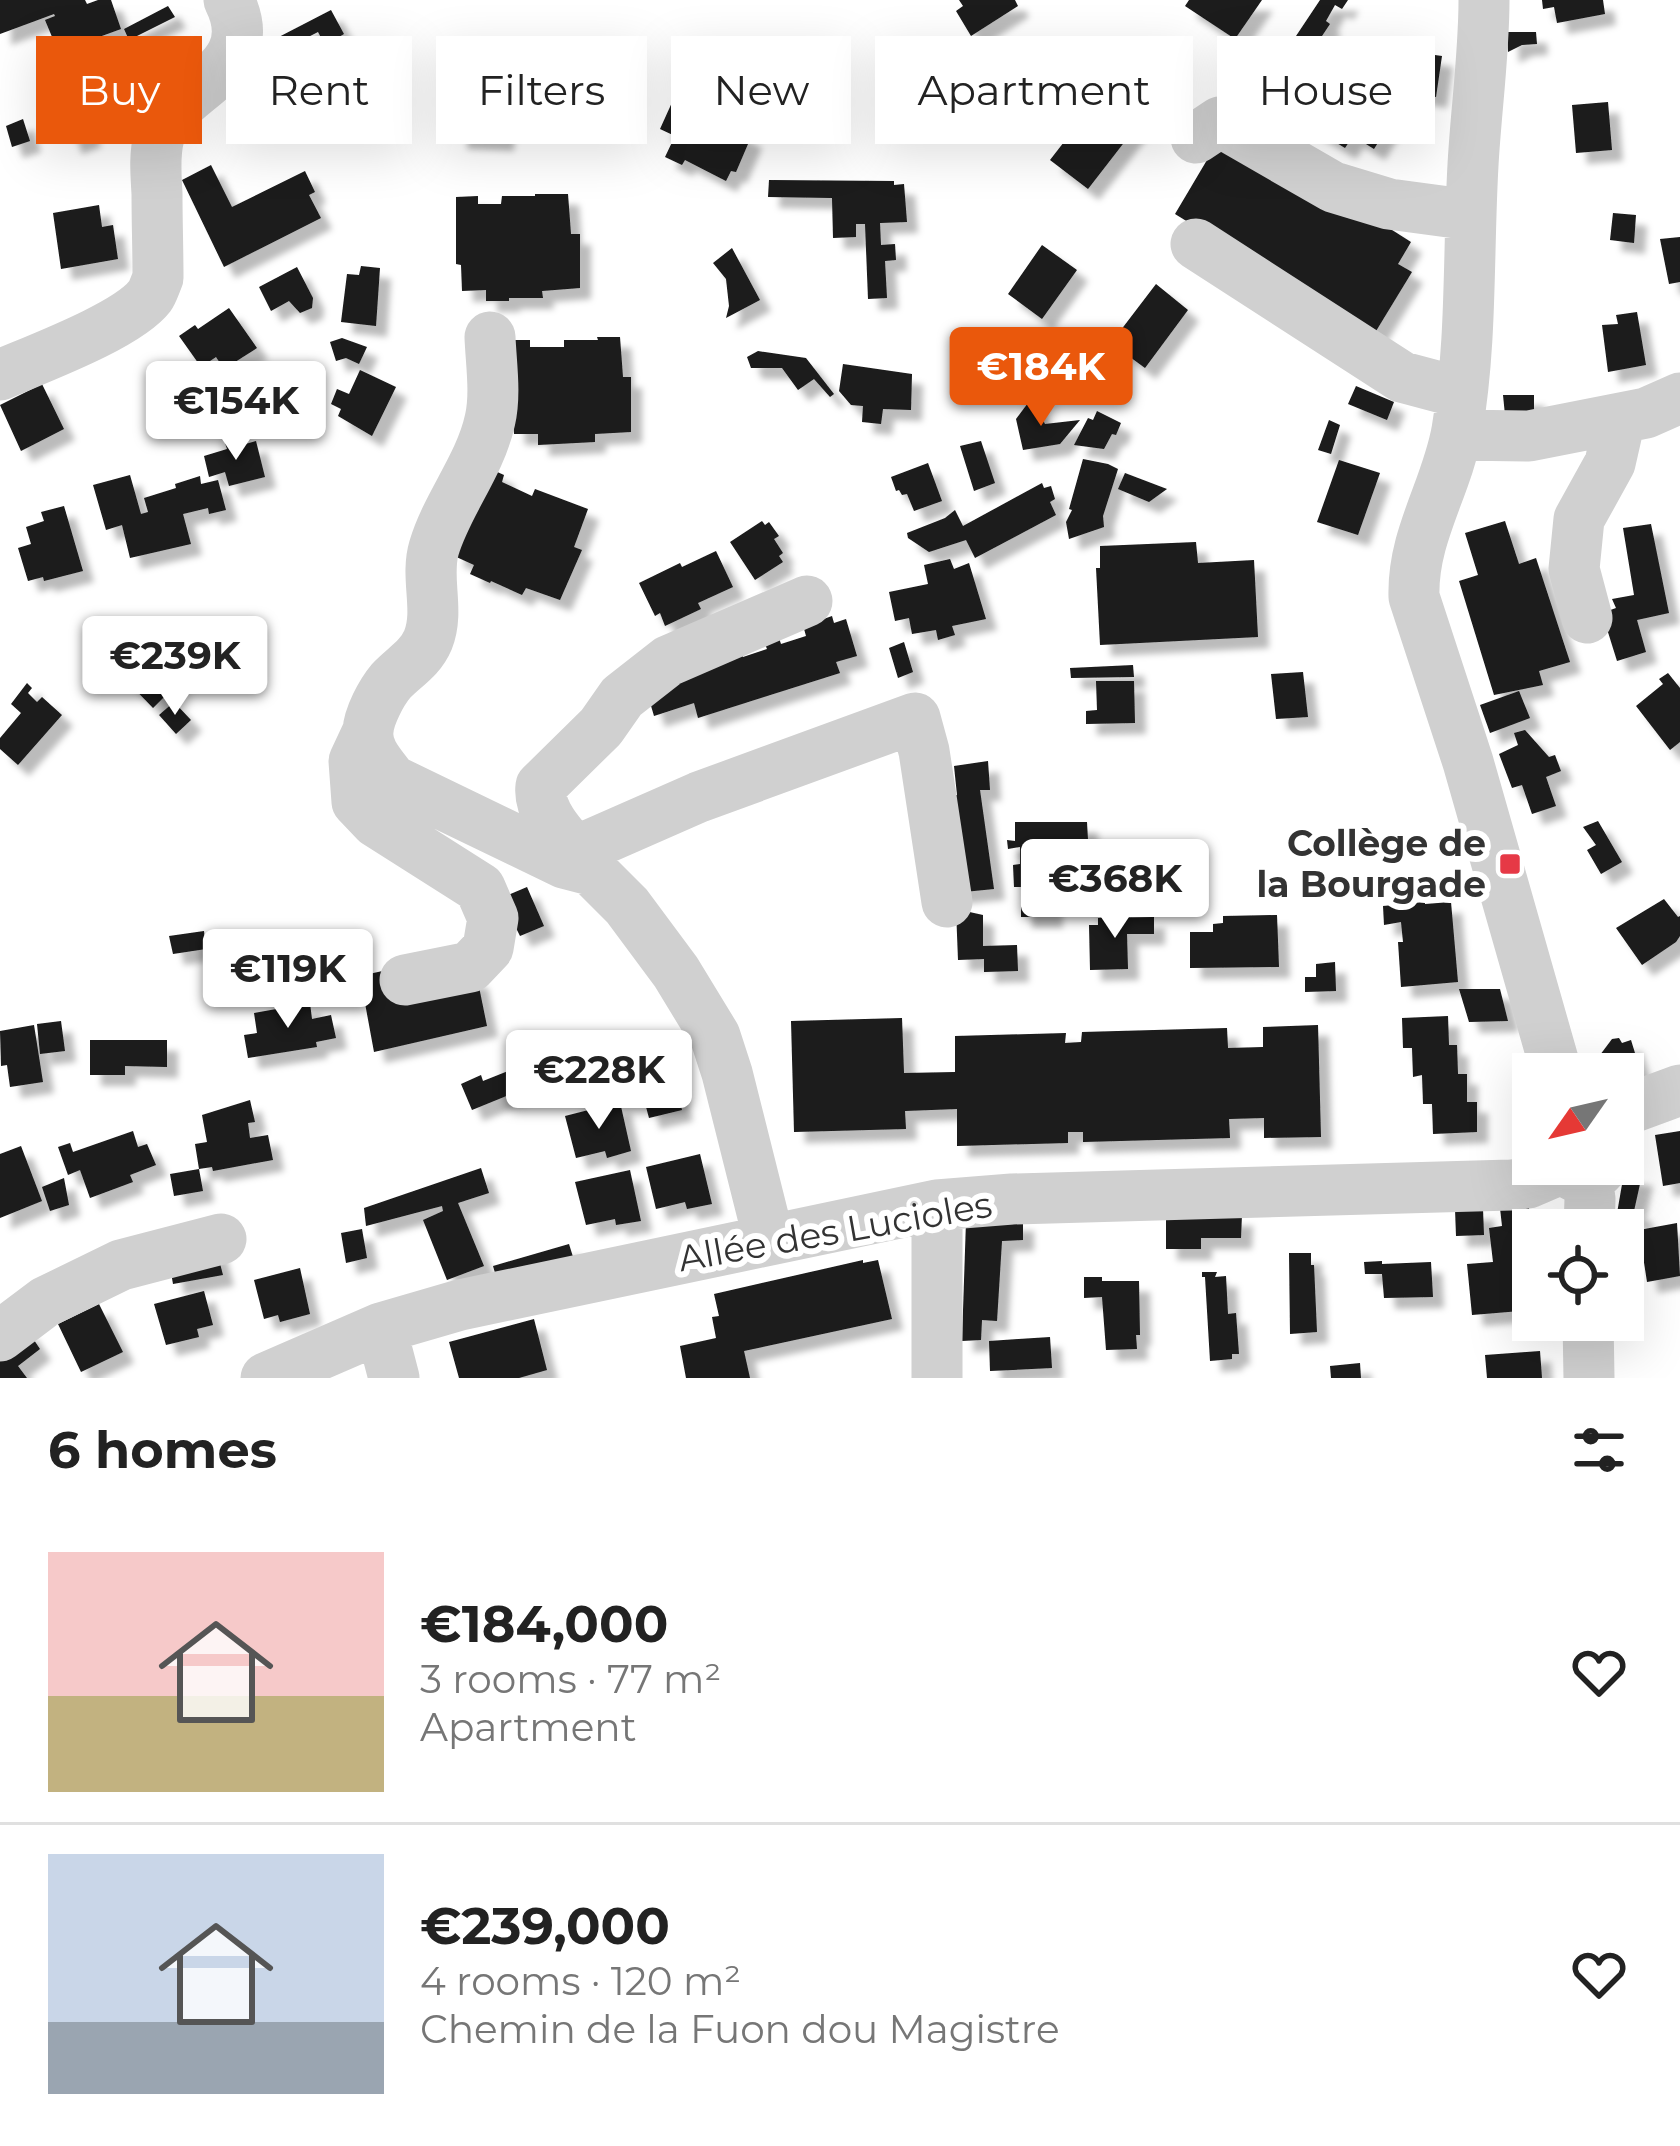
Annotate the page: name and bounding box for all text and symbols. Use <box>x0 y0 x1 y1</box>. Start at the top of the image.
chip: Buy <box>36 36 202 144</box>
chip: Rent <box>226 36 412 144</box>
chip: Filters <box>436 36 647 144</box>
chip: New <box>671 36 851 144</box>
chip: Apartment <box>875 36 1193 144</box>
chip: House <box>1217 36 1435 144</box>
pin: €184K <box>957 327 1125 429</box>
text: €184K <box>977 342 1105 390</box>
pin: €154K <box>152 361 320 463</box>
text: €154K <box>173 376 299 424</box>
pin: €239K <box>91 616 259 718</box>
text: €239K <box>109 631 241 679</box>
place label: Collège de la Bourgade <box>1257 821 1486 906</box>
pin: €368K <box>1031 839 1199 941</box>
marker: Collège de la Bourgade <box>1497 851 1523 877</box>
text: €368K <box>1048 854 1182 902</box>
pin: €119K <box>204 929 372 1031</box>
text: €119K <box>230 944 346 992</box>
pin: €228K <box>515 1030 683 1132</box>
text: €228K <box>533 1045 665 1093</box>
north arrow <box>1512 1053 1644 1185</box>
map controls <box>1512 1053 1644 1341</box>
street label: Allée des Lucioles <box>675 1182 995 1280</box>
button: locate <box>1512 1209 1644 1341</box>
icon: filters <box>1566 1417 1632 1483</box>
text: 6 homes <box>48 1419 277 1481</box>
text: €184,000 <box>420 1593 668 1655</box>
icon: home <box>144 1600 288 1744</box>
icon: heart <box>1566 1639 1632 1705</box>
text: 3 rooms · 77 m² <box>420 1655 721 1703</box>
text: Apartment <box>420 1703 636 1751</box>
text: €239,000 <box>420 1895 670 1957</box>
icon: home <box>144 1902 288 2046</box>
icon: heart <box>1566 1941 1632 2007</box>
text: 4 rooms · 120 m² <box>420 1957 741 2005</box>
text: Chemin de la Fuon dou Magistre <box>420 2005 1060 2053</box>

